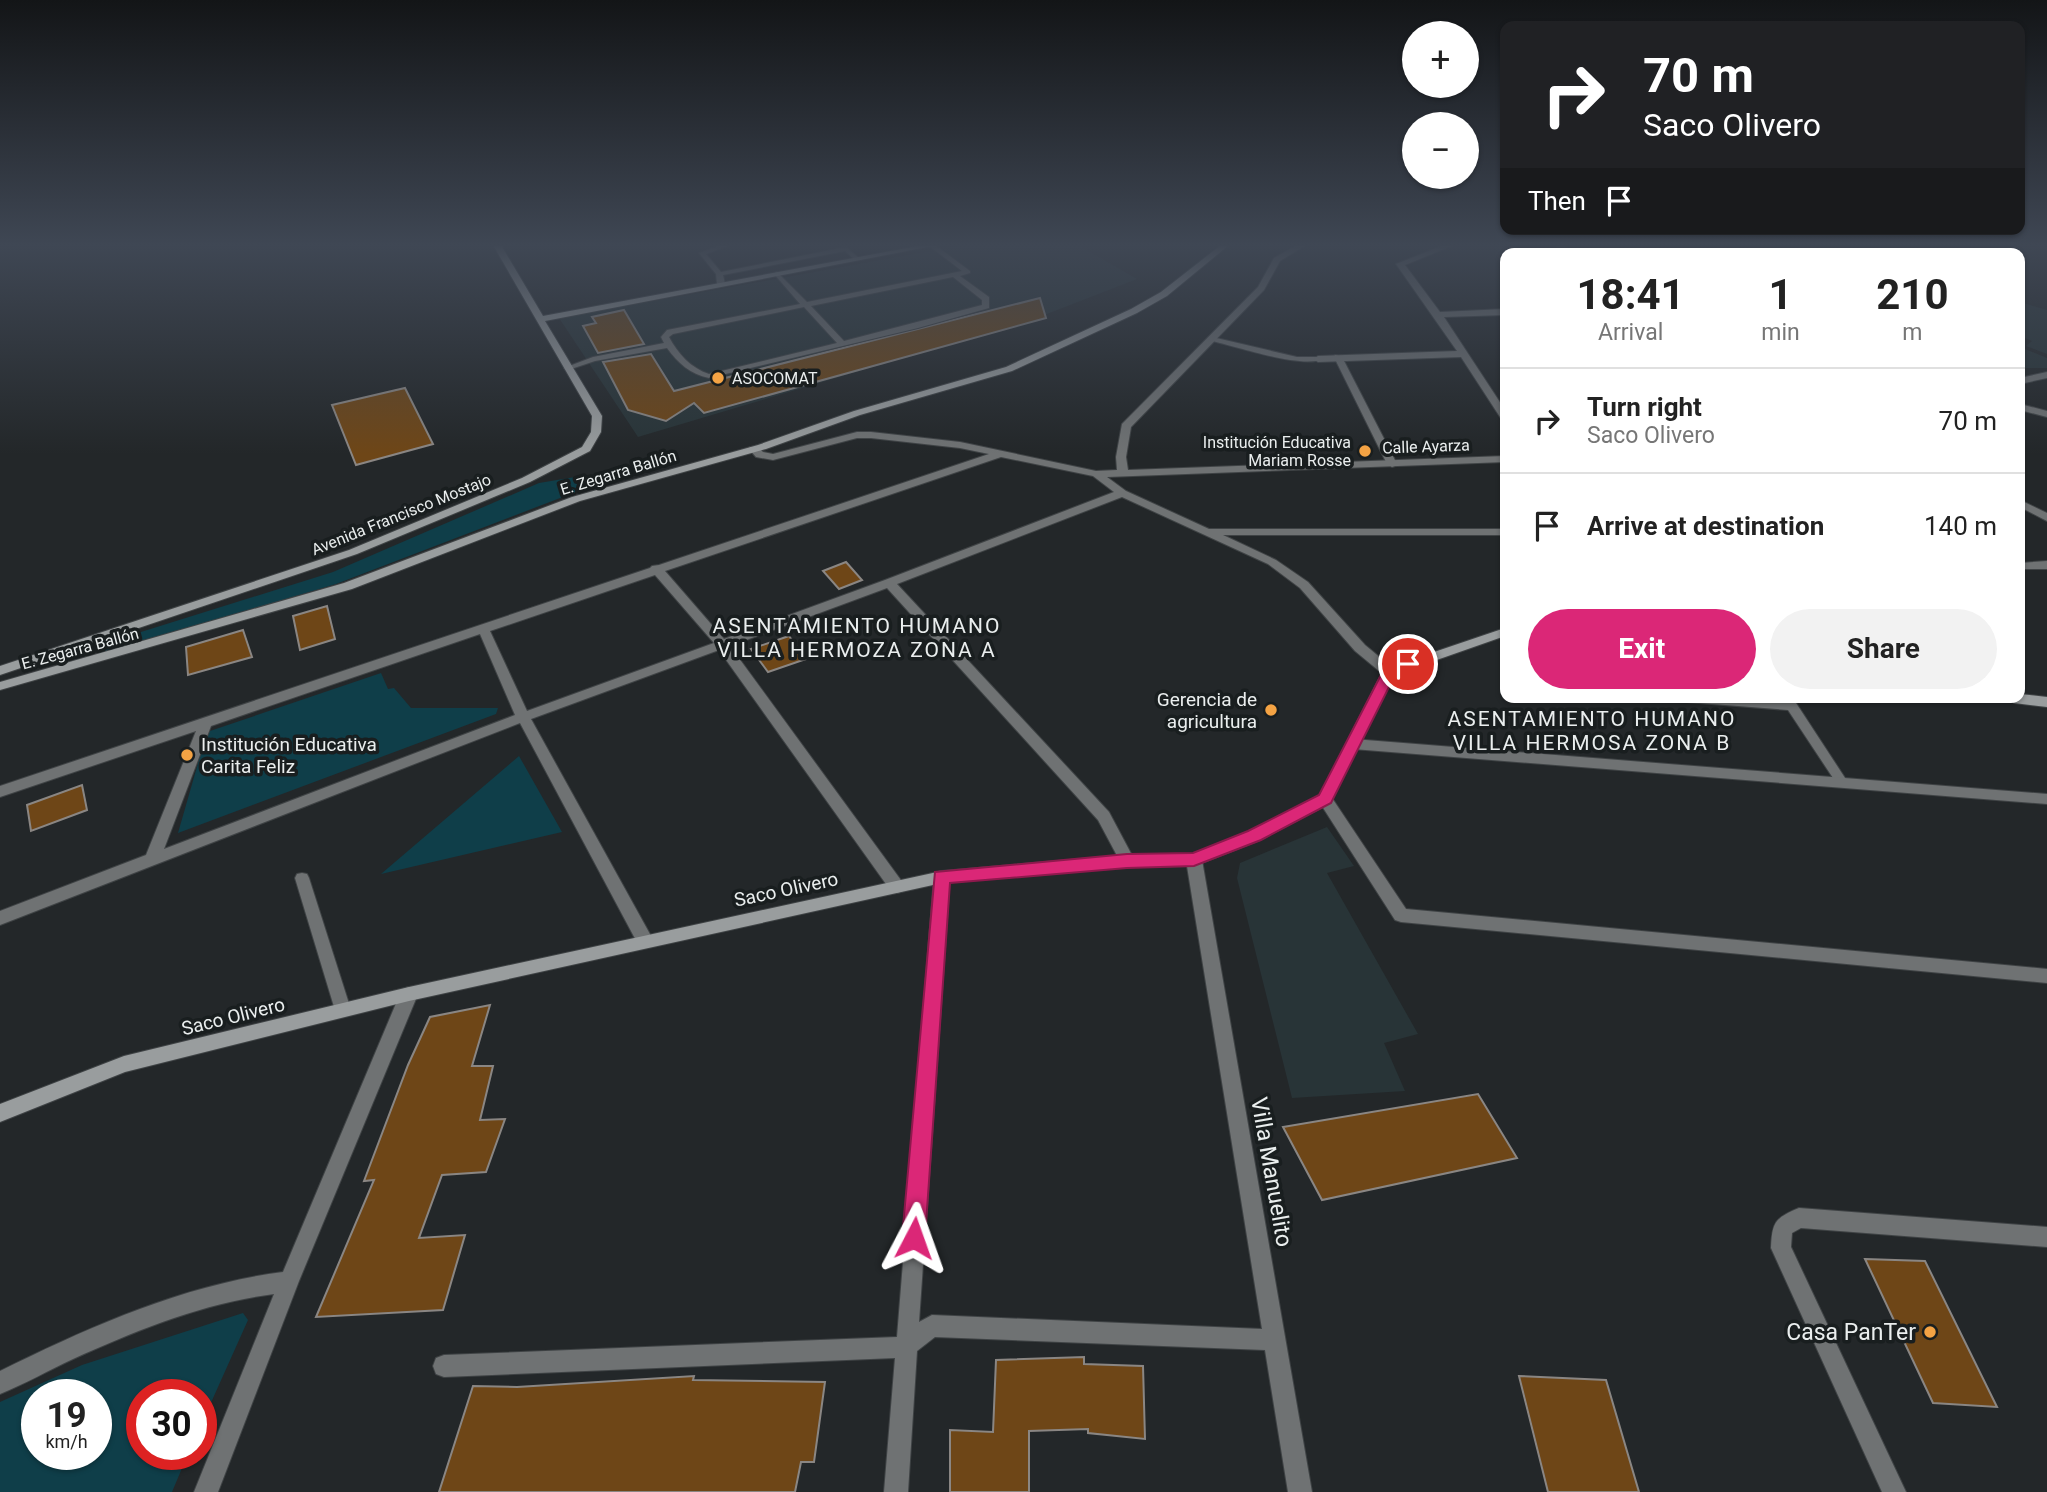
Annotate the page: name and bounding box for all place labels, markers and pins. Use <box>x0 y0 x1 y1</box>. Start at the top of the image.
place label: ASOCOMAT <box>732 369 818 388</box>
marker: ASOCOMAT <box>710 370 726 386</box>
place label: Institución Educativa Mariam Rosse <box>1203 433 1351 470</box>
marker: Institución Educativa Mariam Rosse <box>1357 443 1373 459</box>
pin <box>1378 634 1438 694</box>
place label: Gerencia de agricultura <box>1157 688 1257 733</box>
marker: Gerencia de agricultura <box>1263 702 1279 718</box>
place label: Institución Educativa Carita Feliz <box>201 733 377 778</box>
marker: Institución Educativa Carita Feliz <box>179 747 195 763</box>
place label: Casa PanTer <box>1786 1319 1916 1346</box>
marker: Casa PanTer <box>1922 1324 1938 1340</box>

